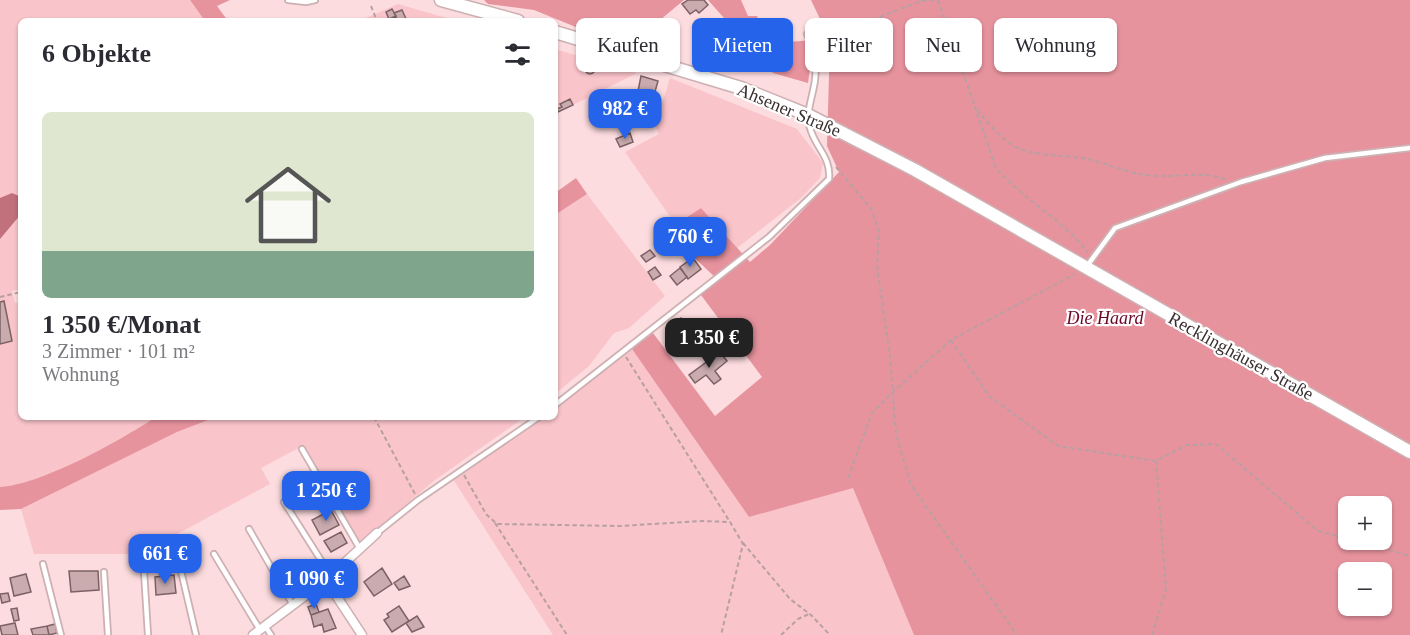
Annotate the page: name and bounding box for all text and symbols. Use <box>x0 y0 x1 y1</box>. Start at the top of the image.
chip: Kaufen <box>576 18 680 72</box>
chip: Mieten <box>692 18 793 72</box>
chip: Filter <box>805 18 893 72</box>
chip: Neu <box>905 18 982 72</box>
chip: Wohnung <box>994 18 1117 72</box>
icon: filters <box>501 38 534 71</box>
text: 6 Objekte <box>42 39 151 68</box>
street label: Ahsener Straße <box>734 79 844 141</box>
pin: 982 € <box>583 89 667 140</box>
text: 982 € <box>603 97 648 119</box>
icon: home <box>234 151 342 259</box>
pin: 760 € <box>648 217 732 268</box>
text: 760 € <box>668 225 713 247</box>
park label: Die Haard <box>1066 308 1144 328</box>
street label: Recklinghäuser Straße <box>1165 308 1317 404</box>
text: 1 350 €/Monat <box>42 310 201 339</box>
pin: 1 350 € <box>654 318 764 369</box>
text: 1 350 € <box>679 326 739 348</box>
text: 3 Zimmer · 101 m² <box>42 340 195 362</box>
text: Wohnung <box>42 363 119 385</box>
pin: 1 250 € <box>271 471 381 522</box>
text: 1 250 € <box>296 479 356 501</box>
map controls <box>1338 496 1392 616</box>
button: + <box>1338 496 1392 550</box>
pin: 661 € <box>123 534 207 585</box>
text: 661 € <box>143 542 188 564</box>
pin: 1 090 € <box>259 559 369 610</box>
button: − <box>1338 562 1392 616</box>
text: 1 090 € <box>284 567 344 589</box>

